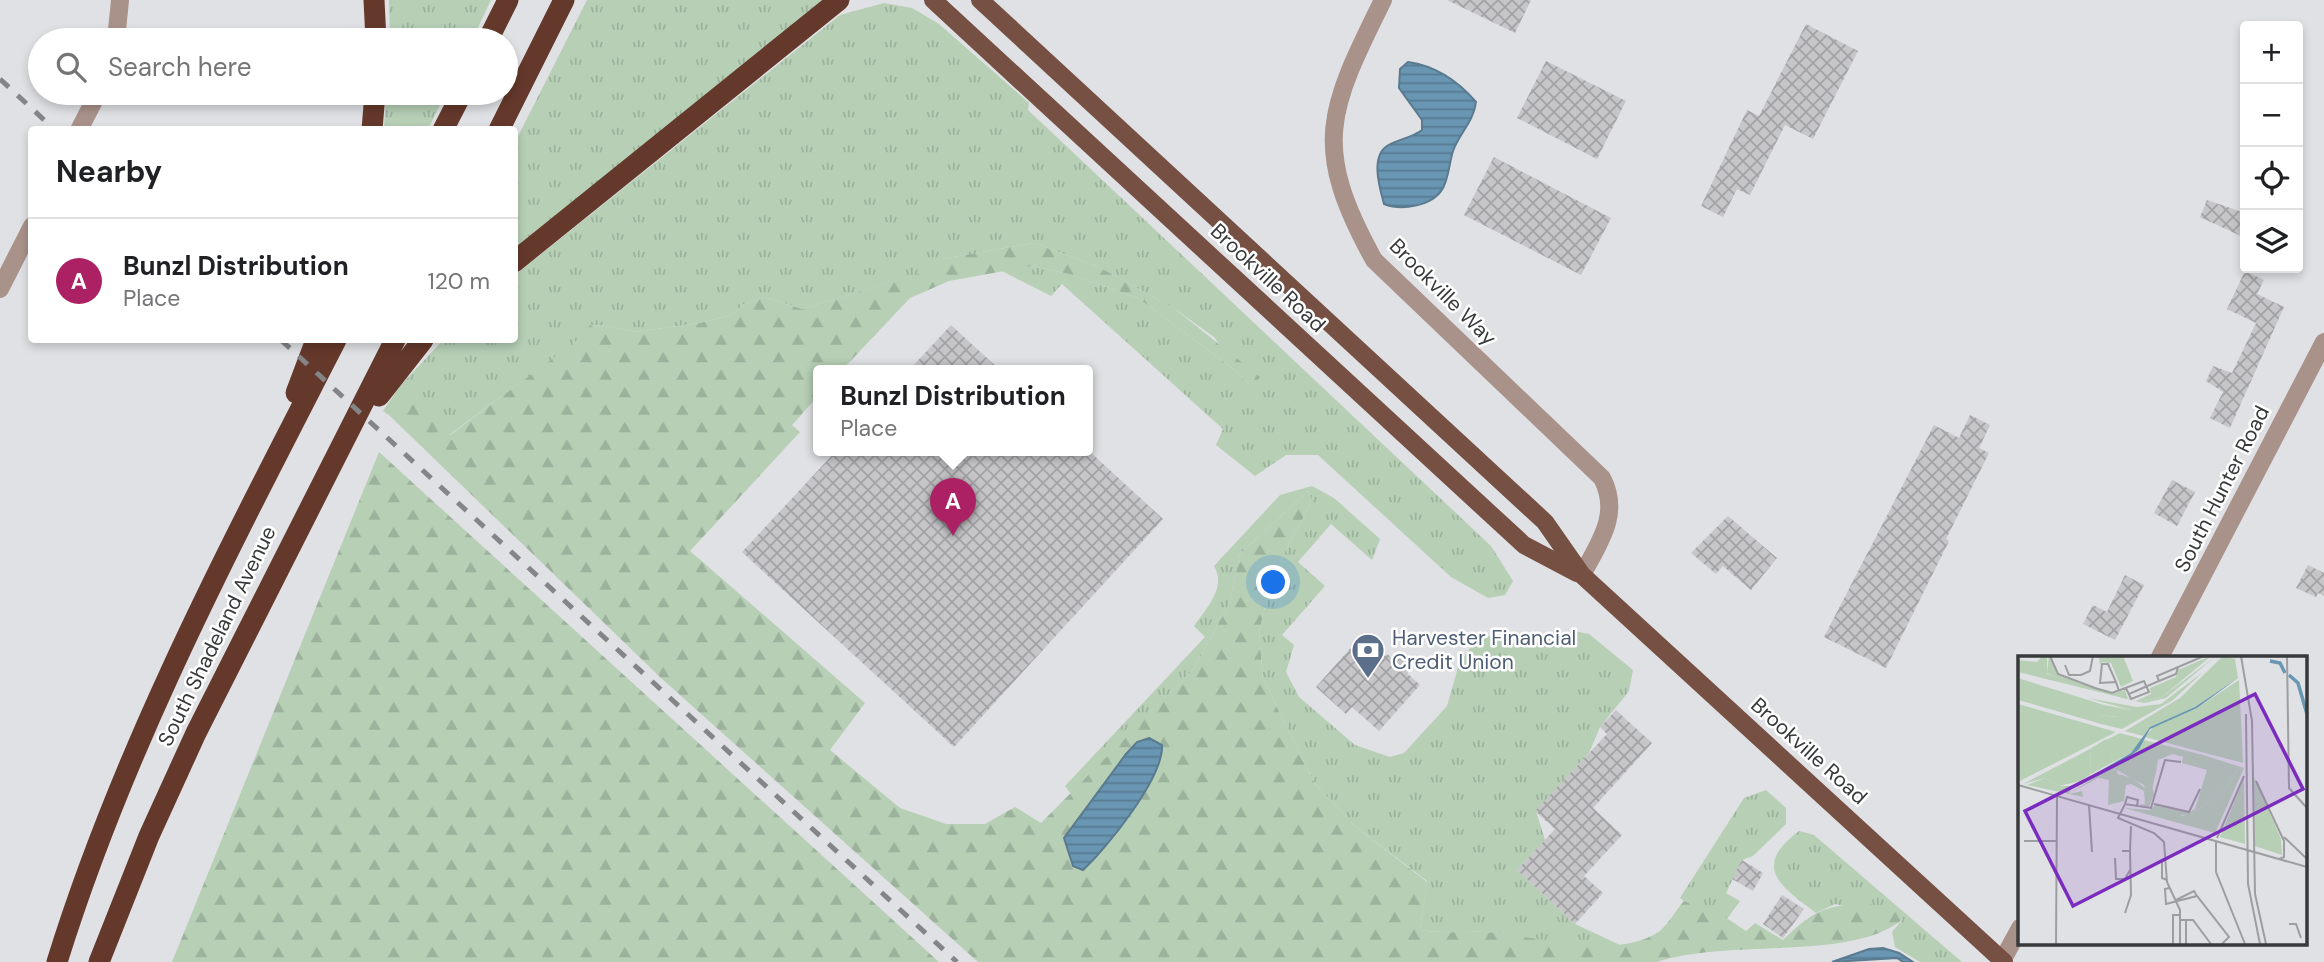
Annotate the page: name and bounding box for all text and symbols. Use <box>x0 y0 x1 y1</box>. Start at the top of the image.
map controls <box>2240 21 2303 273</box>
button: + <box>2240 21 2303 84</box>
search box <box>28 28 518 105</box>
icon: search <box>52 48 90 86</box>
text: Search here <box>108 50 251 84</box>
button: − <box>2240 84 2303 147</box>
button: locate <box>2240 147 2303 210</box>
text: Nearby <box>56 152 162 191</box>
button: layers <box>2240 210 2303 273</box>
street label: Brookville Road <box>1205 217 1331 339</box>
street label: Brookville Way <box>1383 232 1503 352</box>
text: Bunzl Distribution <box>123 249 349 283</box>
text: A <box>71 266 87 296</box>
text: 120 m <box>427 266 490 296</box>
text: Place <box>123 283 180 313</box>
popup <box>813 365 1093 456</box>
text: Bunzl Distribution <box>840 379 1066 413</box>
street label: South Hunter Road <box>2168 401 2276 577</box>
text: Place <box>840 413 897 443</box>
pin: A <box>930 478 976 536</box>
street label: South Shadeland Avenue <box>151 521 283 751</box>
your location <box>1256 565 1290 599</box>
place label: Harvester Financial Credit Union <box>1392 624 1576 676</box>
bank icon: Harvester Financial Credit Union <box>1349 631 1387 680</box>
inset map <box>2018 656 2306 944</box>
street label: Brookville Road <box>1745 691 1873 811</box>

